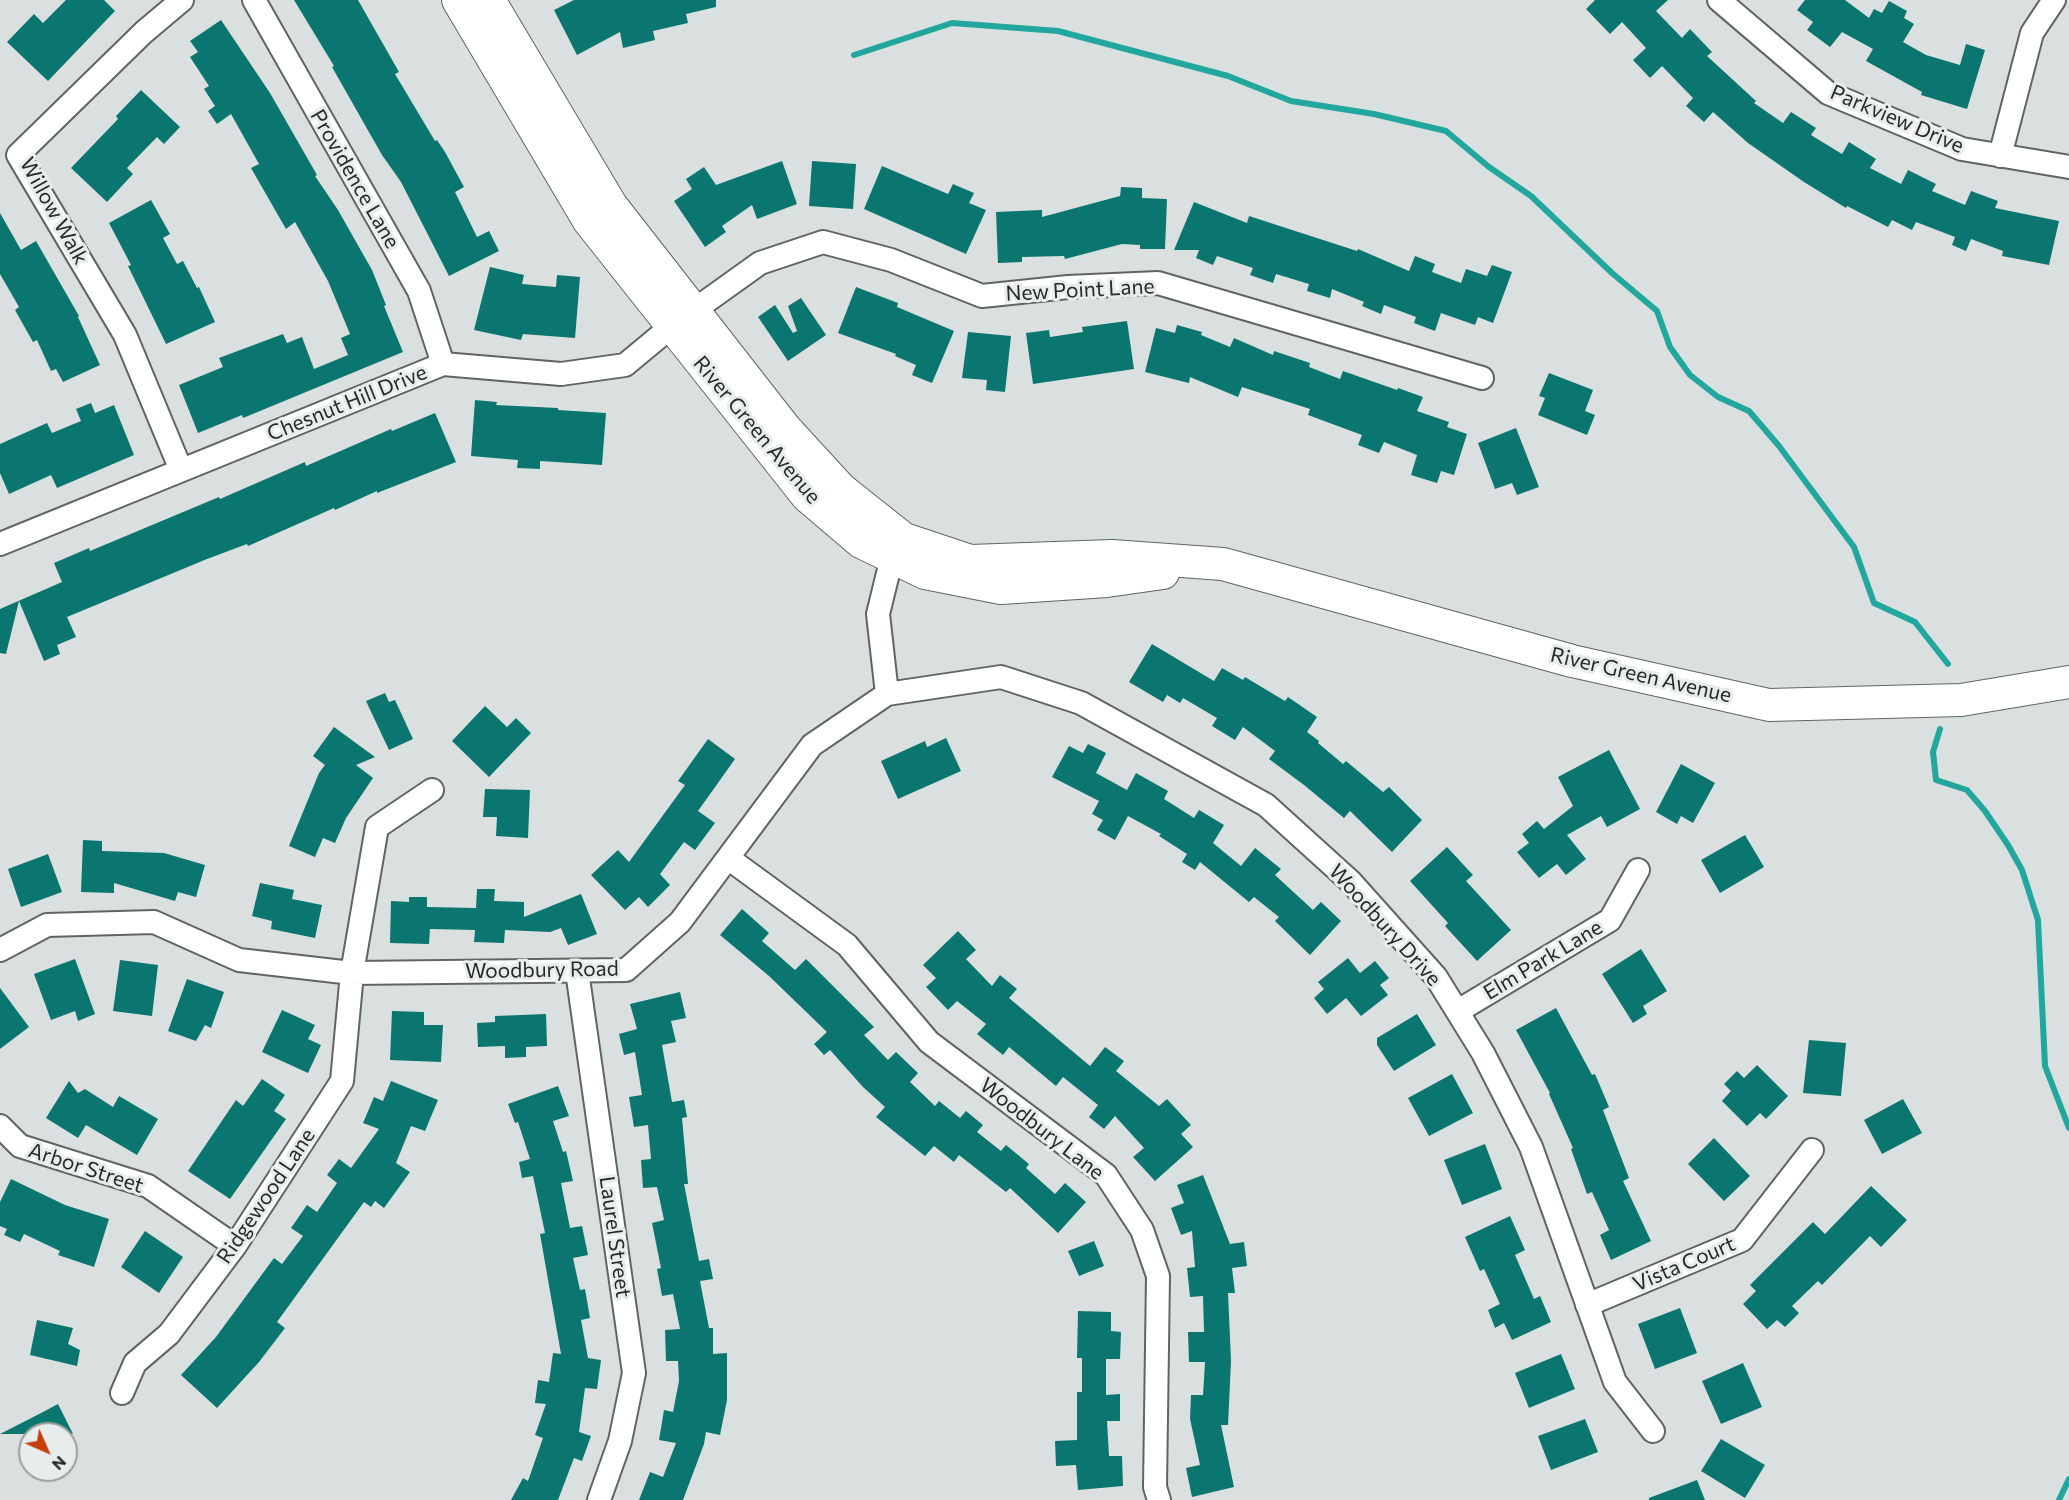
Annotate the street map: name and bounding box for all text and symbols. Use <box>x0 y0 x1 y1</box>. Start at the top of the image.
street label: Parkview Drive <box>1827 80 1967 158</box>
street label: Providence Lane <box>305 105 405 253</box>
street label: Willow Walk <box>14 153 94 269</box>
street label: New Point Lane <box>1005 274 1155 306</box>
street label: River Green Avenue <box>688 351 826 509</box>
street label: Chesnut Hill Drive <box>263 359 431 447</box>
street label: River Green Avenue <box>1548 642 1734 708</box>
street label: Woodbury Drive <box>1324 859 1446 991</box>
street label: Elm Park Lane <box>1479 915 1607 1005</box>
street label: Woodbury Road <box>465 956 619 984</box>
street label: Woodbury Lane <box>975 1073 1109 1185</box>
street label: Ridgewood Lane <box>212 1124 320 1268</box>
street label: Arbor Street <box>25 1138 147 1198</box>
street label: Laurel Street <box>594 1175 636 1299</box>
street label: Vista Court <box>1629 1231 1739 1297</box>
north arrow <box>18 1422 78 1482</box>
text: N <box>49 1453 71 1475</box>

